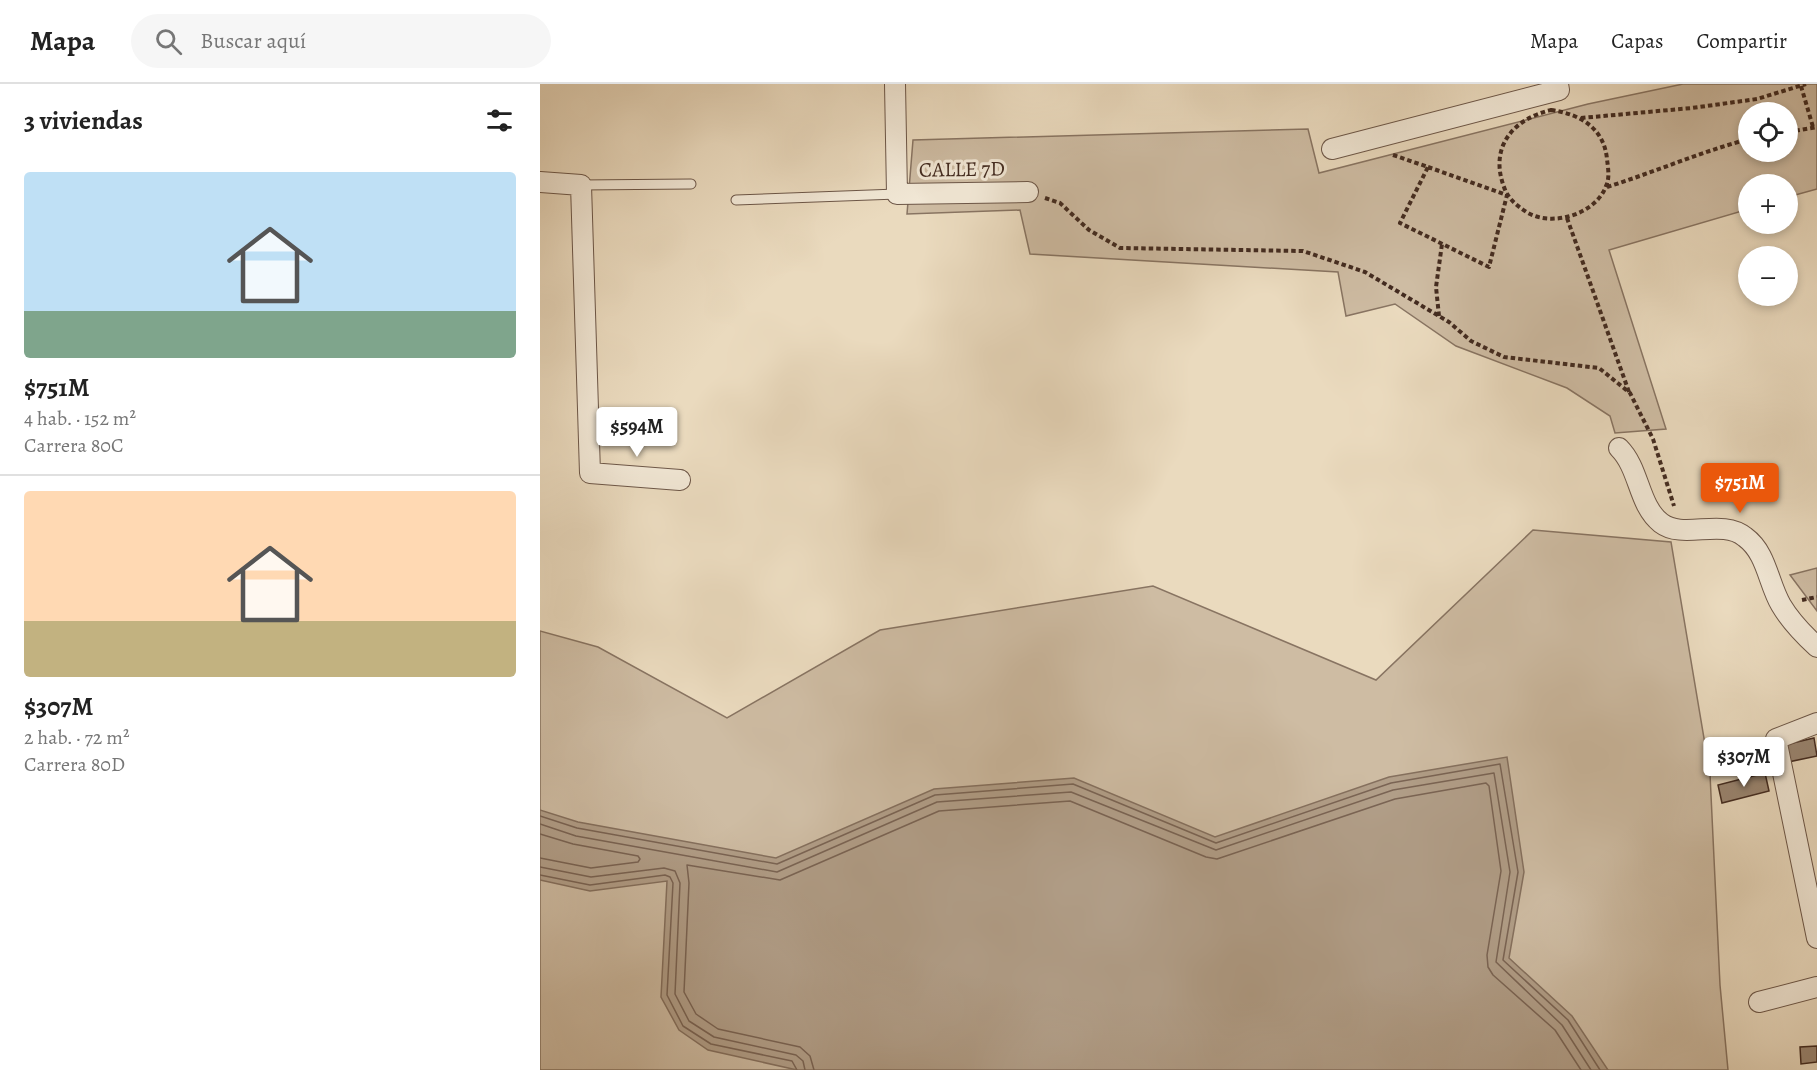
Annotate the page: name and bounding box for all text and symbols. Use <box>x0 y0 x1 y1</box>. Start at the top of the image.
search box <box>131 14 551 68</box>
text: Mapa <box>30 22 95 60</box>
icon: search <box>152 25 185 58</box>
text: Buscar aquí <box>200 26 306 56</box>
text: Mapa <box>1530 27 1578 55</box>
text: Capas <box>1611 27 1664 55</box>
text: Compartir <box>1697 27 1787 55</box>
map controls <box>1738 102 1798 306</box>
button: locate <box>1738 102 1798 162</box>
text: 3 viviendas <box>24 103 143 138</box>
icon: filters <box>483 104 516 137</box>
street label: CALLE 7D <box>919 154 1005 184</box>
button: + <box>1738 174 1798 234</box>
icon: home <box>216 211 324 319</box>
button: − <box>1738 246 1798 306</box>
text: $751M <box>24 370 90 405</box>
text: 4 hab. · 152 m² <box>24 405 136 432</box>
pin: $594M <box>595 407 679 458</box>
text: $594M <box>610 413 664 440</box>
text: Carrera 80C <box>24 432 124 459</box>
pin: $751M <box>1698 463 1782 514</box>
text: $751M <box>1715 469 1765 496</box>
icon: home <box>216 530 324 638</box>
text: $307M <box>24 689 93 724</box>
text: 2 hab. · 72 m² <box>24 724 129 751</box>
pin: $307M <box>1702 737 1786 788</box>
text: $307M <box>1717 743 1771 770</box>
text: Carrera 80D <box>24 751 125 778</box>

